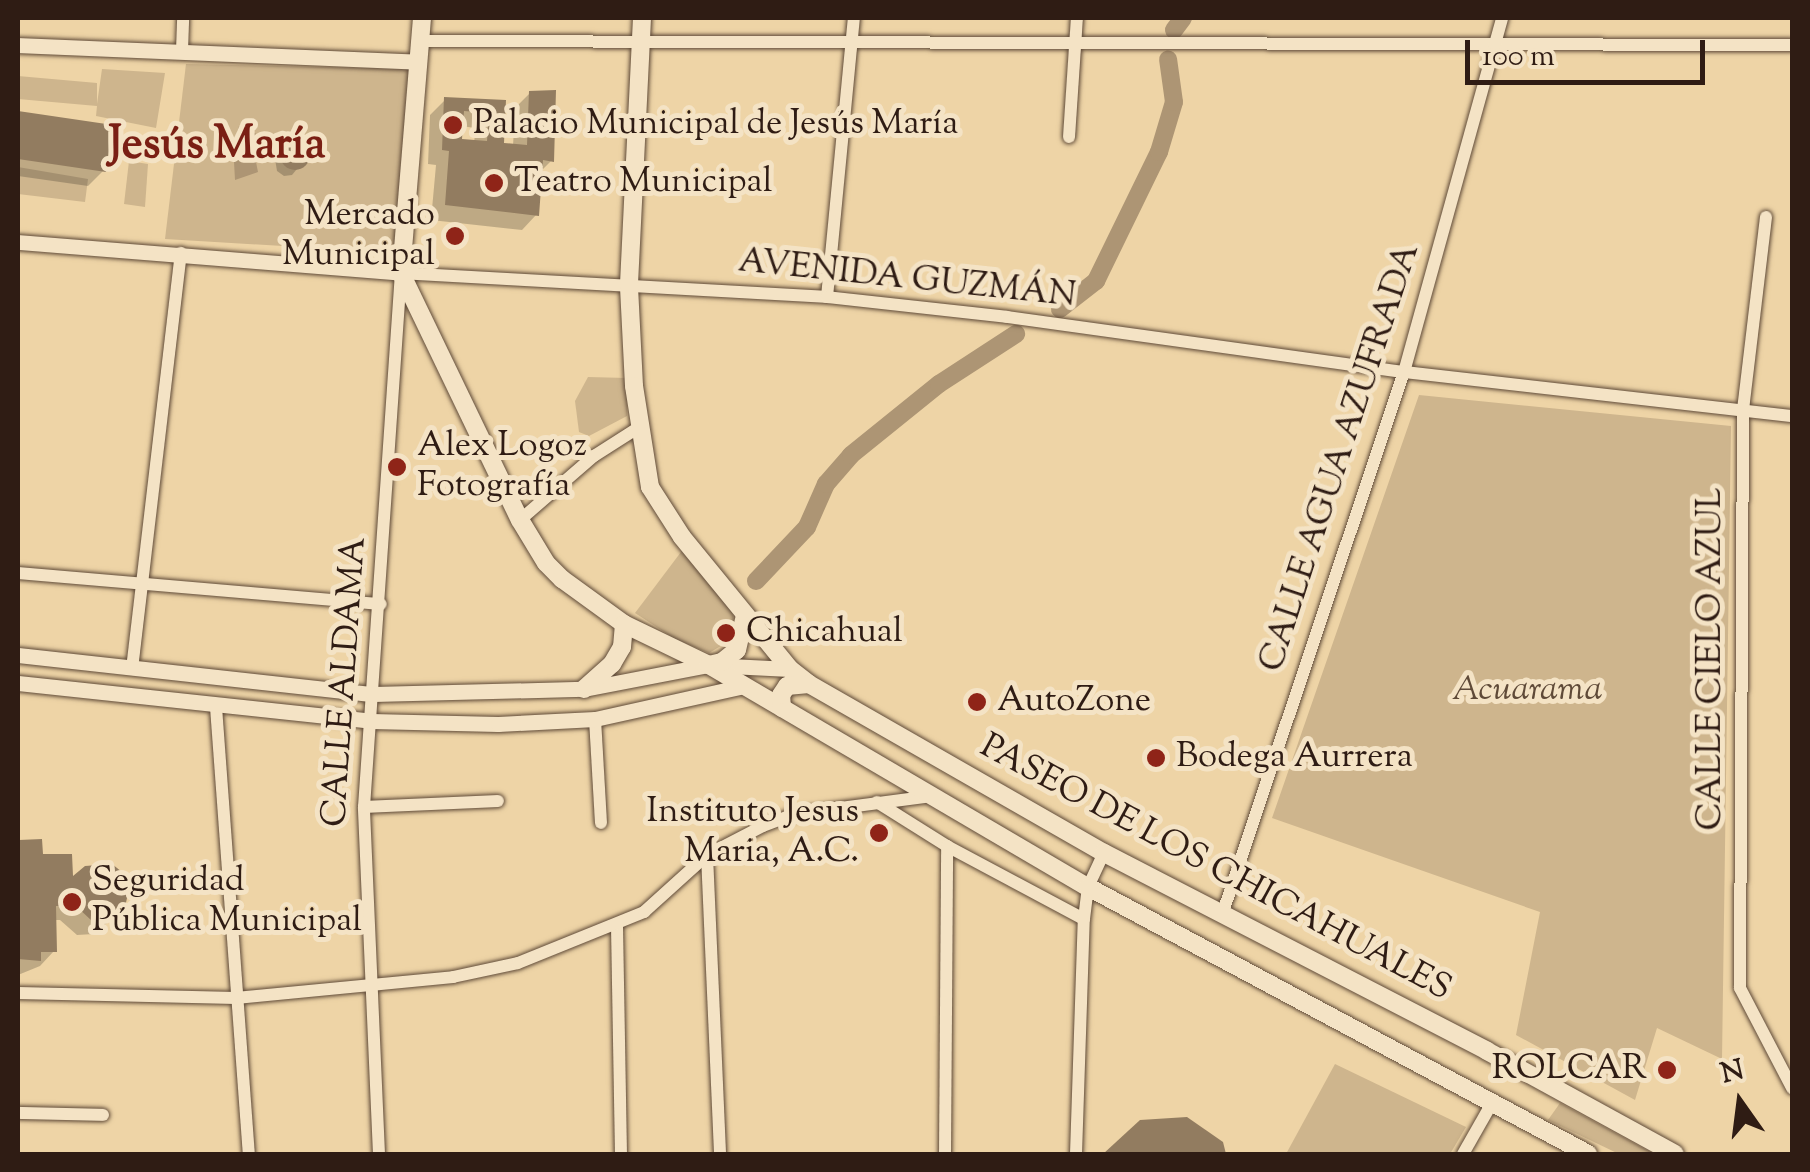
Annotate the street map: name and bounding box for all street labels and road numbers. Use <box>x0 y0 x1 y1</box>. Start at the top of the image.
street label: CALLE AGUA AZUFRADA <box>1252 239 1430 677</box>
street label: AVENIDA GUZMÁN <box>736 241 1078 319</box>
street label: CALLE CIELO AZUL <box>1691 488 1733 830</box>
street label: CALLE ALDAMA <box>315 536 377 828</box>
street label: PASEO DE LOS CHICAHUALES <box>972 727 1458 1011</box>

